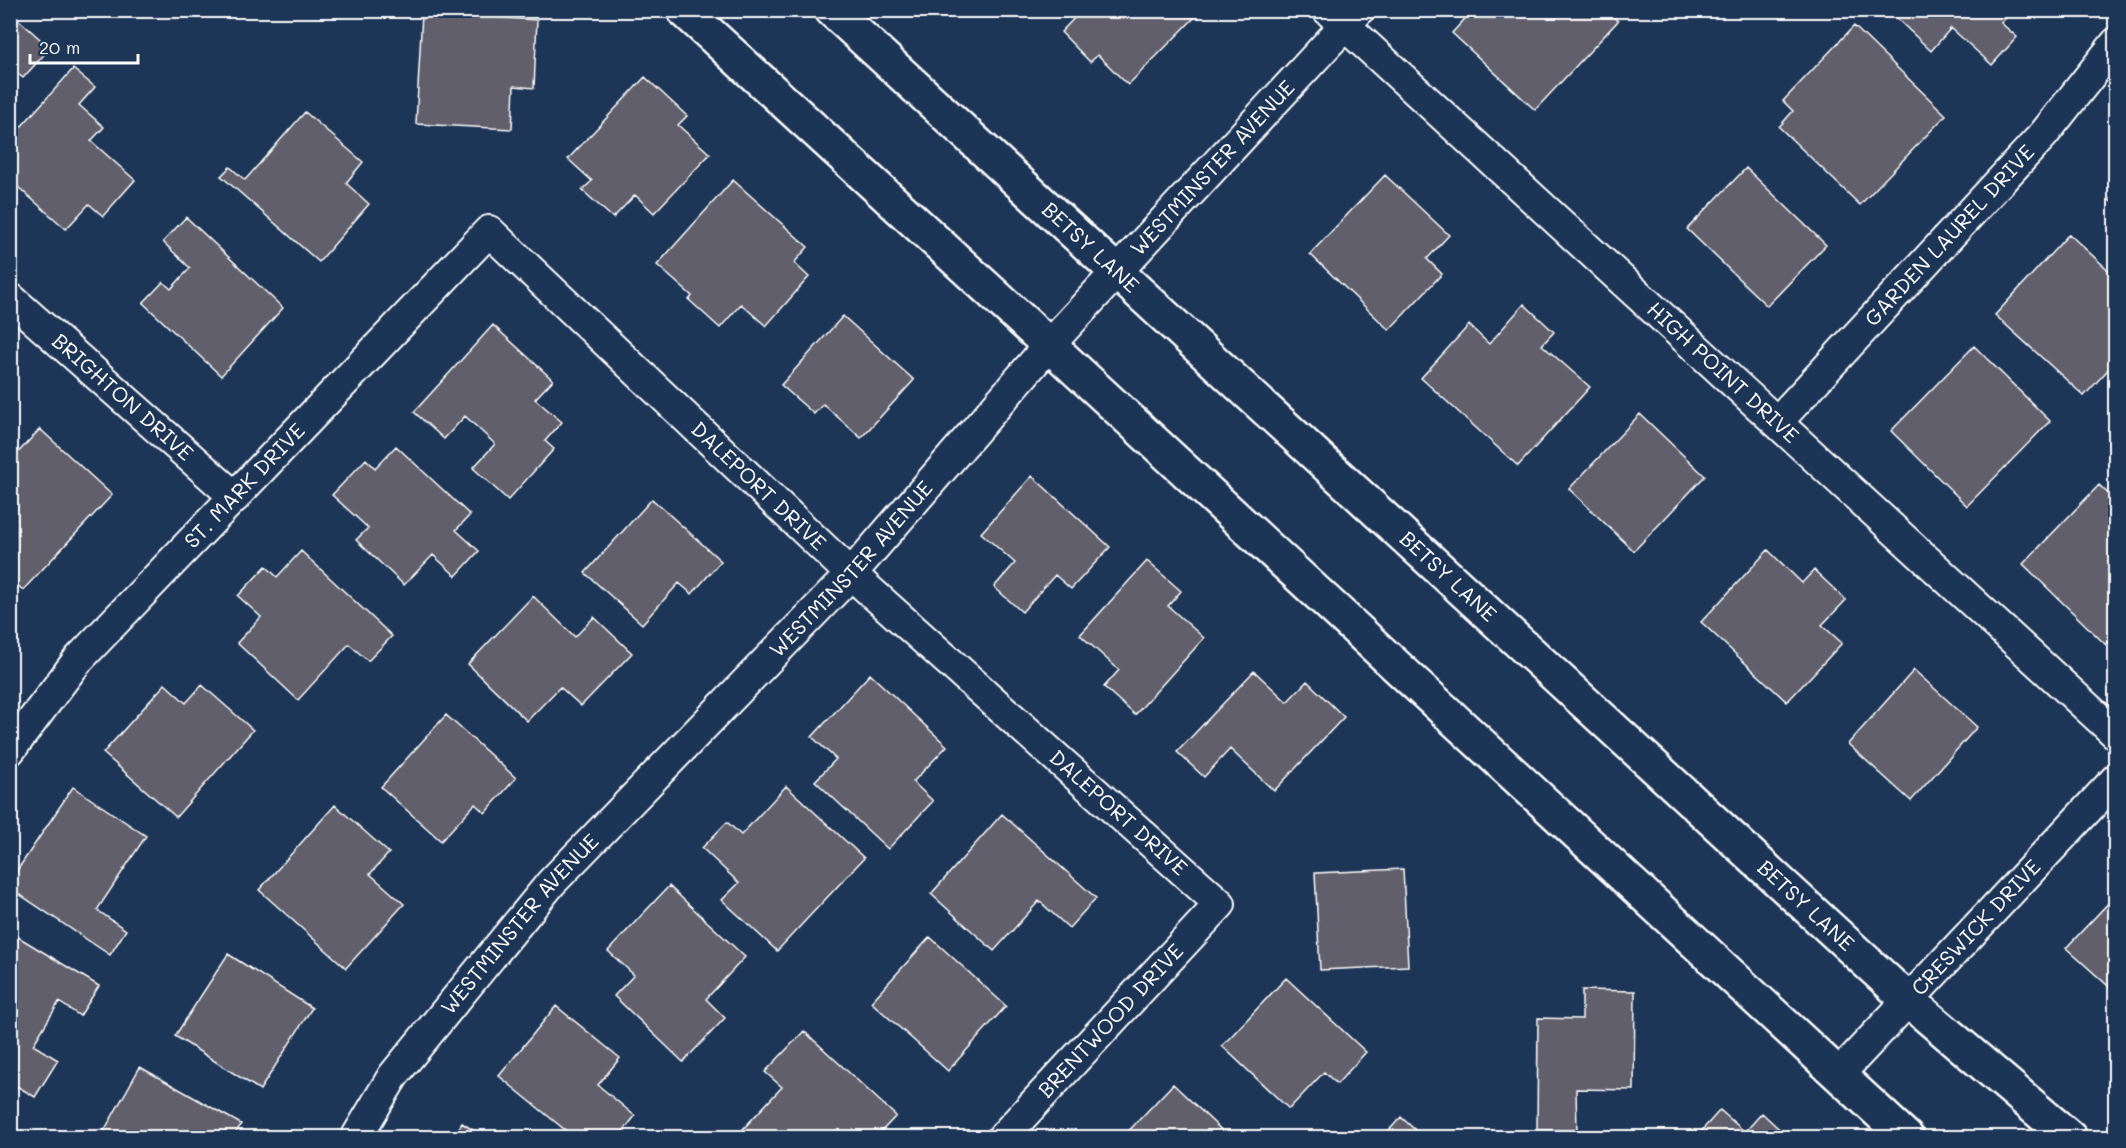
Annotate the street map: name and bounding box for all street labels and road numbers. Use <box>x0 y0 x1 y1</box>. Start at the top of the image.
street label: WESTMINSTER AVENUE <box>1124 74 1300 261</box>
street label: GARDEN LAUREL DRIVE <box>1858 138 2039 331</box>
street label: BETSY LANE <box>1037 195 1145 298</box>
street label: HIGH POINT DRIVE <box>1642 295 1805 448</box>
street label: BRIGHTON DRIVE <box>47 327 200 466</box>
street label: DALEPORT DRIVE <box>686 415 833 556</box>
street label: ST. MARK DRIVE <box>178 416 310 553</box>
street label: WESTMINSTER AVENUE <box>763 474 938 662</box>
street label: BETSY LANE <box>1395 524 1503 627</box>
street label: DALEPORT DRIVE <box>1045 743 1194 881</box>
street label: WESTMINSTER AVENUE <box>434 827 604 1019</box>
street label: BETSY LANE <box>1752 853 1861 956</box>
street label: CRESWICK DRIVE <box>1905 853 2046 1001</box>
street label: BRENTWOOD DRIVE <box>1031 937 1188 1103</box>

